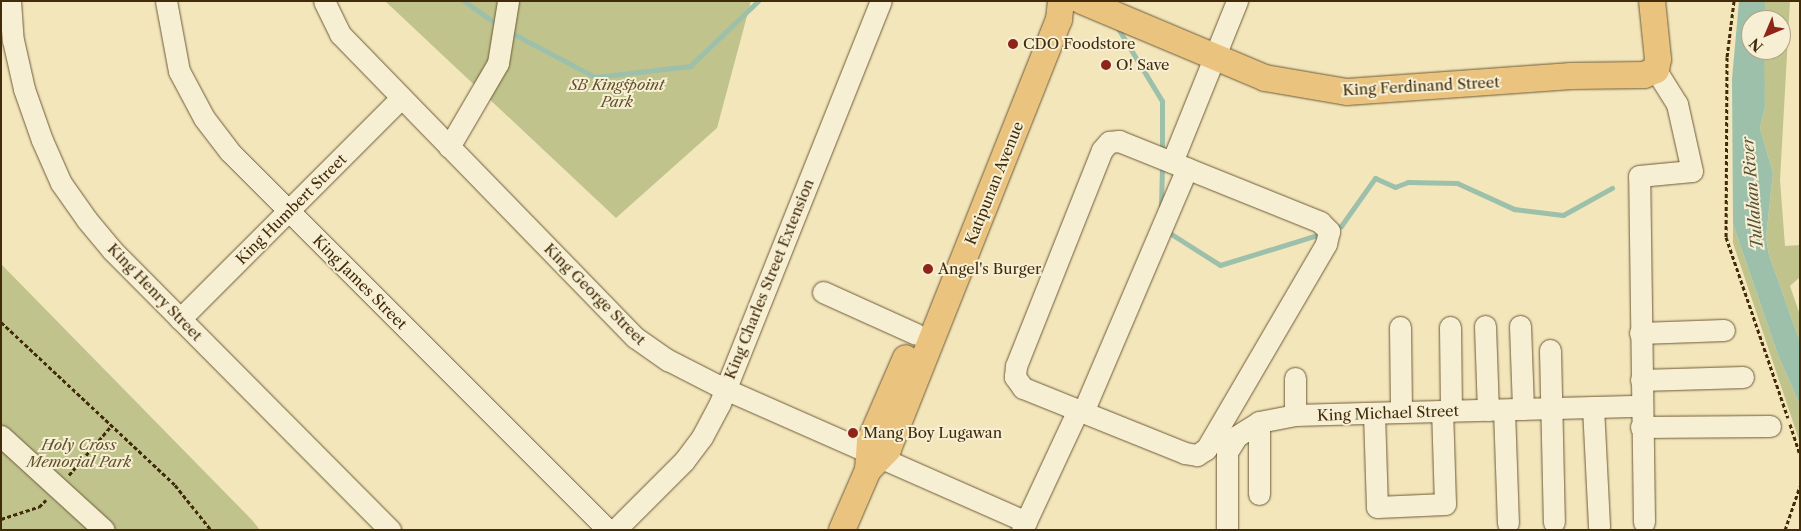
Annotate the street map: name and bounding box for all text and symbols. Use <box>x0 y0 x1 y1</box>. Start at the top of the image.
north arrow <box>1741 10 1791 60</box>
text: N <box>1745 34 1767 56</box>
place label: CDO Foodstore <box>1023 35 1135 53</box>
marker: CDO Foodstore <box>1007 38 1019 50</box>
place label: O! Save <box>1116 56 1170 74</box>
marker: O! Save <box>1100 59 1112 71</box>
street label: King Ferdinand Street <box>1342 73 1500 99</box>
park label: SB Kingspoint Park <box>570 75 664 110</box>
street label: Katipunan Avenue <box>961 118 1027 248</box>
water label: Tullahan River <box>1738 136 1766 250</box>
street label: King Humbert Street <box>232 150 350 268</box>
street label: King Charles Street Extension <box>720 176 818 382</box>
street label: King James Street <box>309 231 411 333</box>
street label: King Henry Street <box>104 239 206 345</box>
street label: King George Street <box>540 239 650 349</box>
place label: Angel's Burger <box>938 260 1041 278</box>
marker: Angel's Burger <box>922 263 934 275</box>
street label: King Michael Street <box>1317 402 1459 424</box>
place label: Mang Boy Lugawan <box>863 424 1003 442</box>
marker: Mang Boy Lugawan <box>847 427 859 439</box>
park label: Holy Cross Memorial Park <box>27 435 131 470</box>

